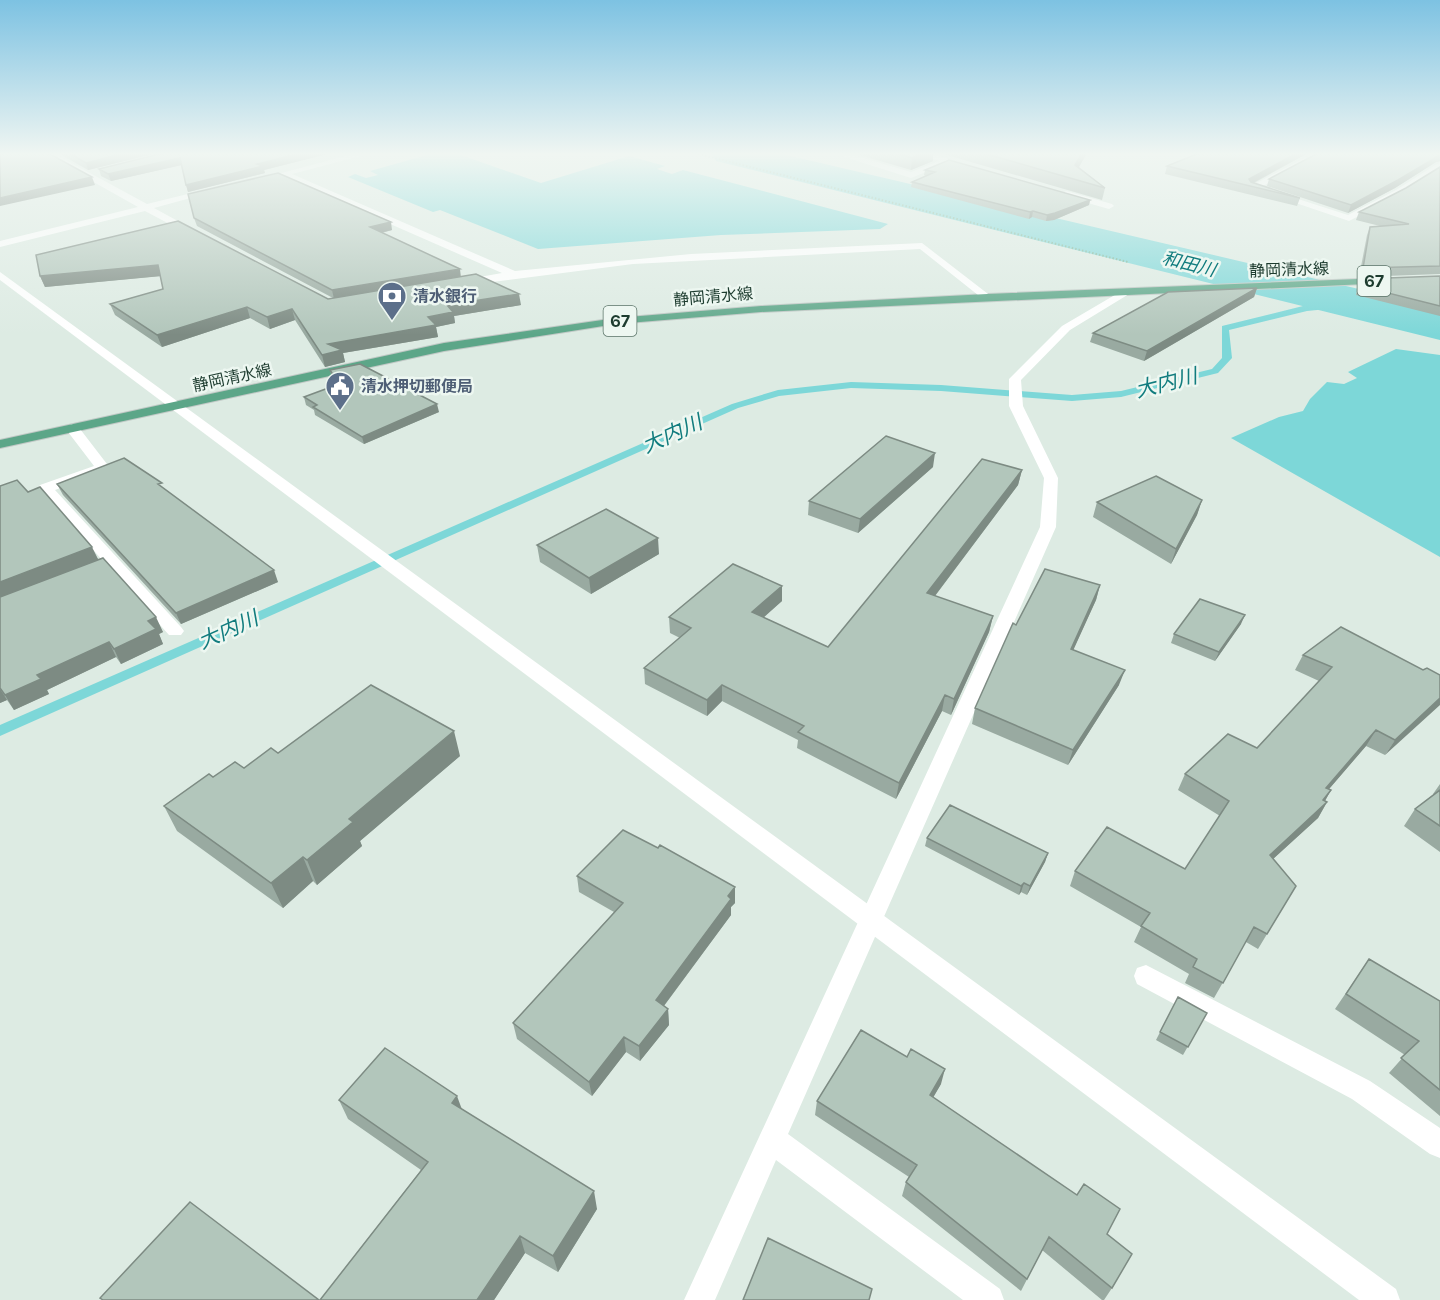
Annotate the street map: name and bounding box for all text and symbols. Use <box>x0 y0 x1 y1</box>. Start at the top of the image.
water label: 和田川 <box>1160 247 1220 282</box>
street label: 静岡清水線 <box>1249 259 1329 280</box>
road number: 67 <box>1358 266 1390 296</box>
bank icon: 清水銀行 <box>376 280 408 322</box>
street label: 静岡清水線 <box>672 284 754 309</box>
place label: 清水銀行 <box>413 287 477 306</box>
road number: 67 <box>604 306 636 336</box>
street label: 静岡清水線 <box>191 360 273 395</box>
water label: 大内川 <box>1133 363 1201 402</box>
public building icon: 清水押切郵便局 <box>324 370 356 412</box>
place label: 清水押切郵便局 <box>361 377 473 396</box>
water label: 大内川 <box>638 409 707 458</box>
water label: 大内川 <box>194 605 263 654</box>

